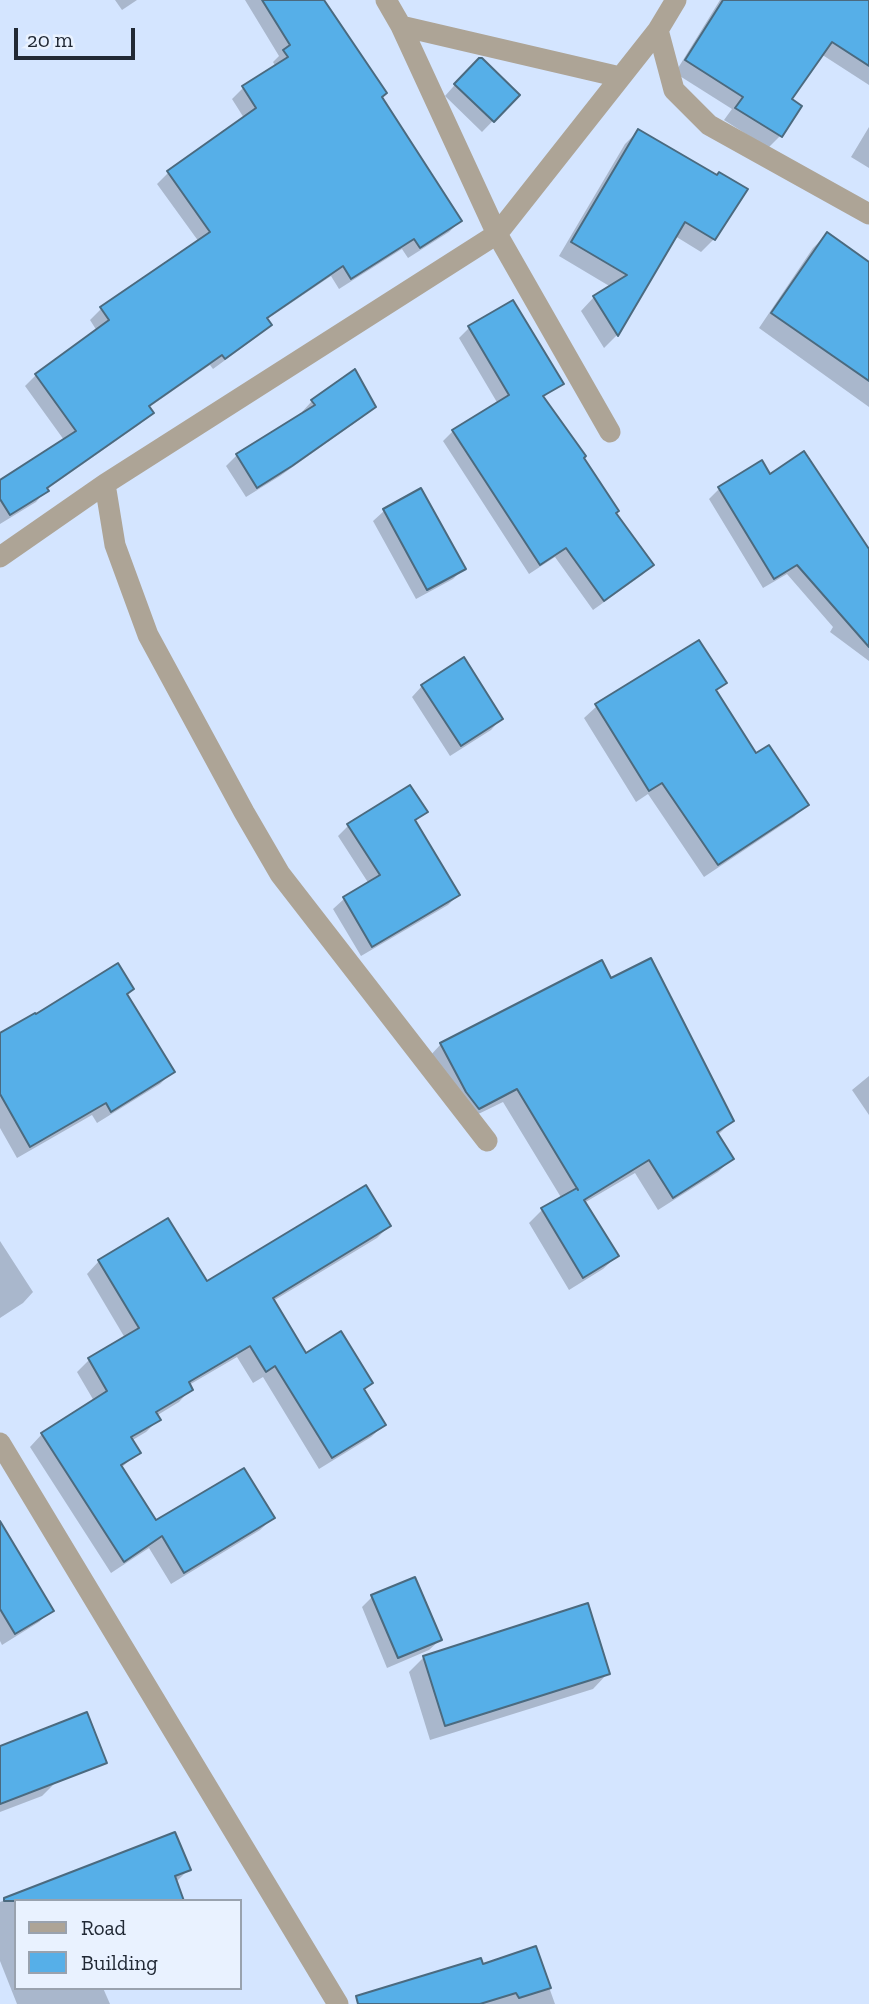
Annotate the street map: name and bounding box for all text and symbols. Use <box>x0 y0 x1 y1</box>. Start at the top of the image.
scale bar <box>18 14 138 58</box>
text: 20 m <box>27 27 73 52</box>
legend <box>14 1899 242 1990</box>
text: Road <box>81 1915 126 1940</box>
text: Building <box>81 1950 158 1975</box>

